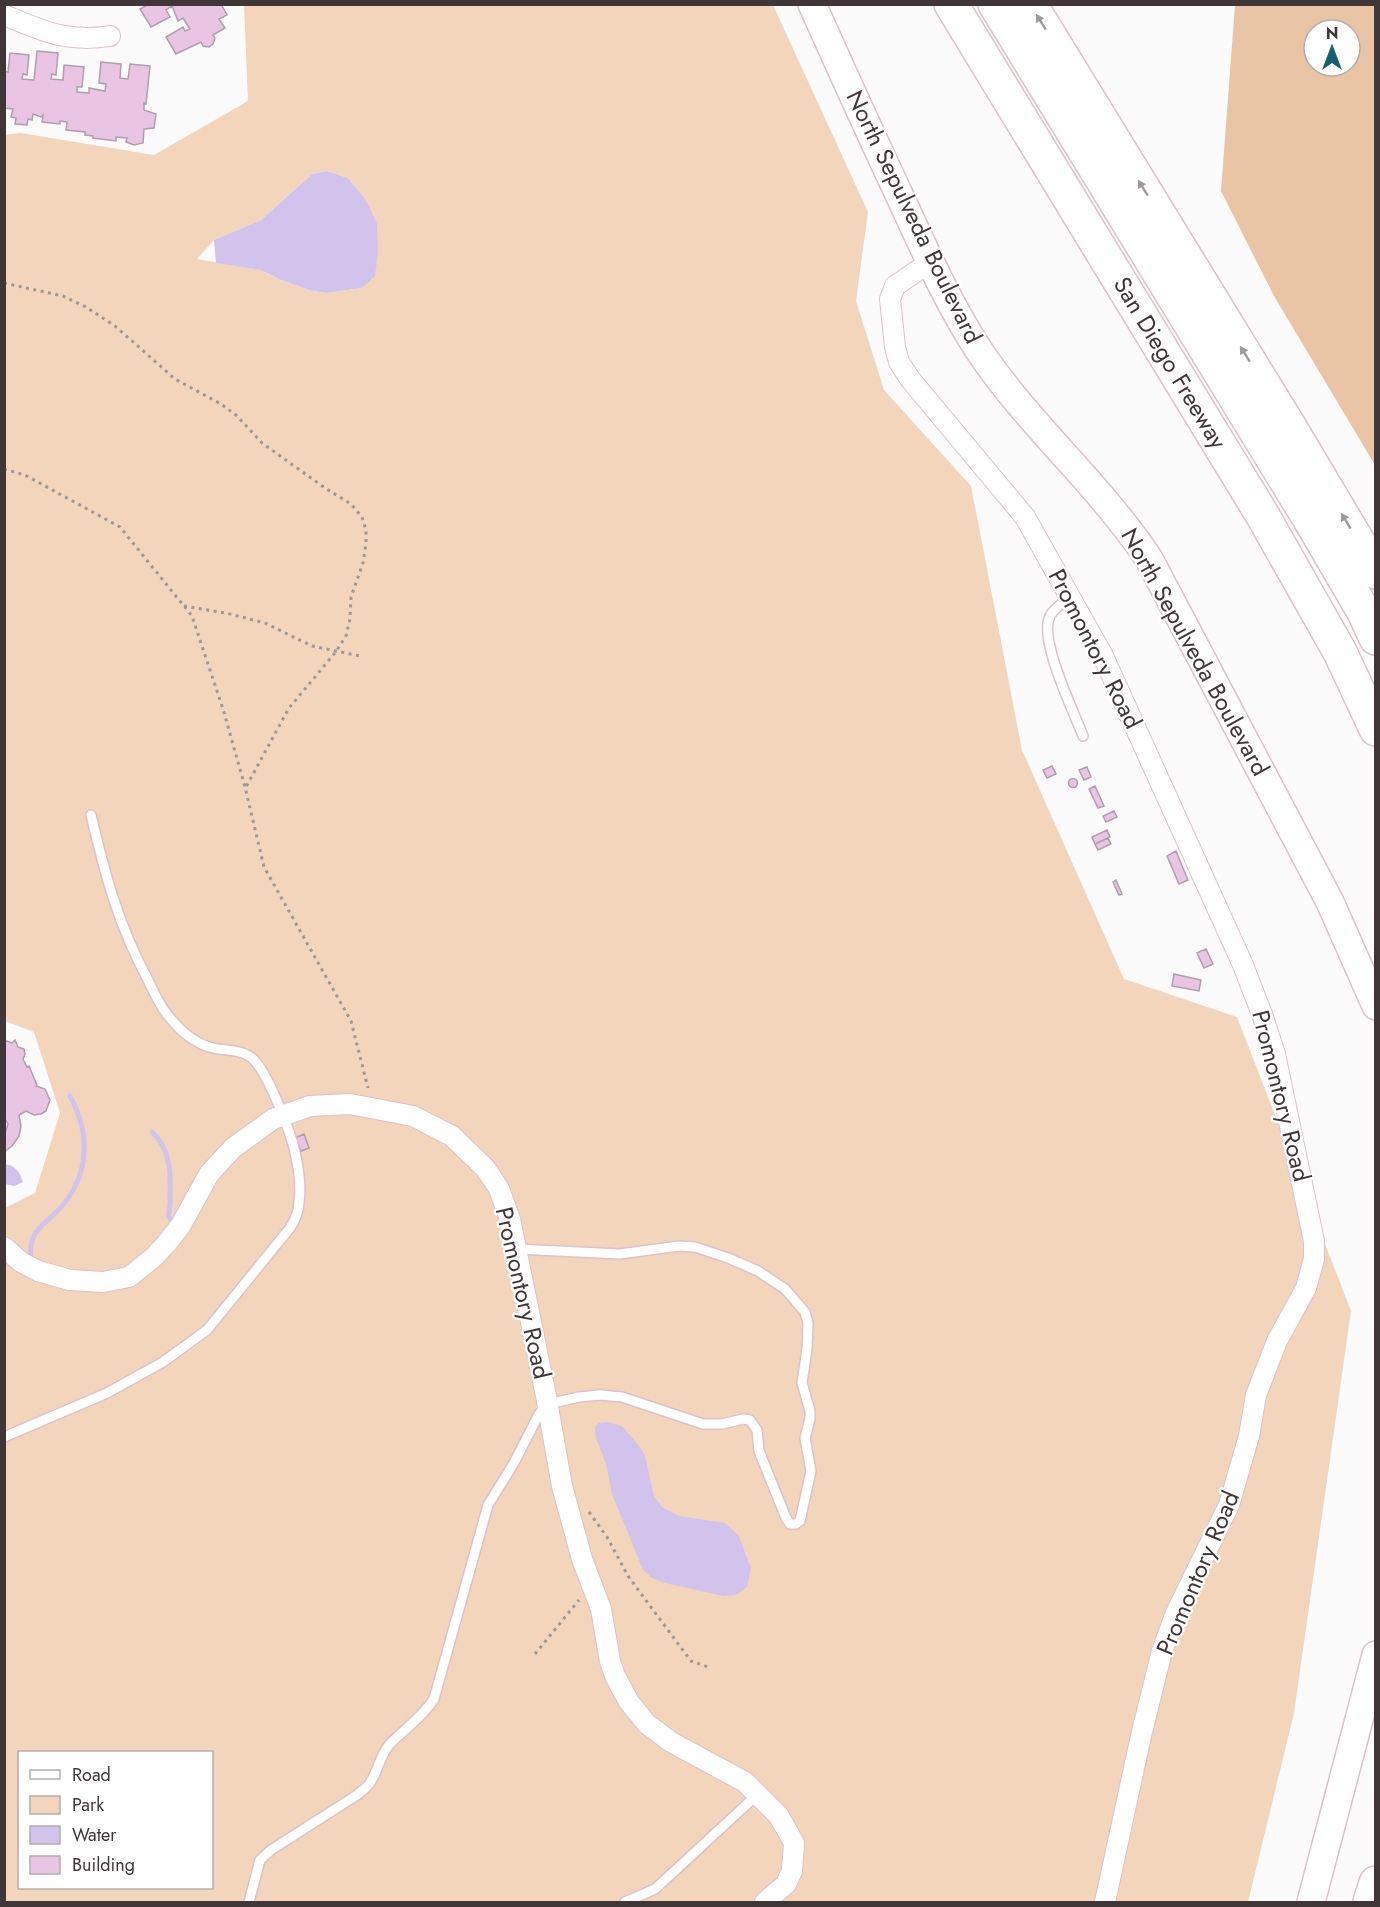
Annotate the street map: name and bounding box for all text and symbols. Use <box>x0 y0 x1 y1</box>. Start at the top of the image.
one-way arrow <box>1035 14 1046 30</box>
north arrow <box>1302 18 1362 78</box>
text: N <box>1326 22 1338 45</box>
street label: North Sepulveda Boulevard <box>838 84 991 350</box>
one-way arrow <box>1138 180 1149 196</box>
street label: San Diego Freeway <box>1105 270 1236 456</box>
one-way arrow <box>1239 346 1250 363</box>
one-way arrow <box>1340 513 1351 529</box>
street label: North Sepulveda Boulevard <box>1113 522 1278 782</box>
street label: Promontory Road <box>1040 563 1151 735</box>
street label: Promontory Road <box>1243 1007 1320 1185</box>
street label: Promontory Road <box>487 1203 560 1382</box>
street label: Promontory Road <box>1147 1485 1248 1660</box>
legend <box>18 1751 213 1889</box>
text: Road <box>72 1762 111 1788</box>
text: Park <box>72 1792 104 1818</box>
text: Water <box>72 1822 117 1848</box>
text: Building <box>72 1852 135 1878</box>

